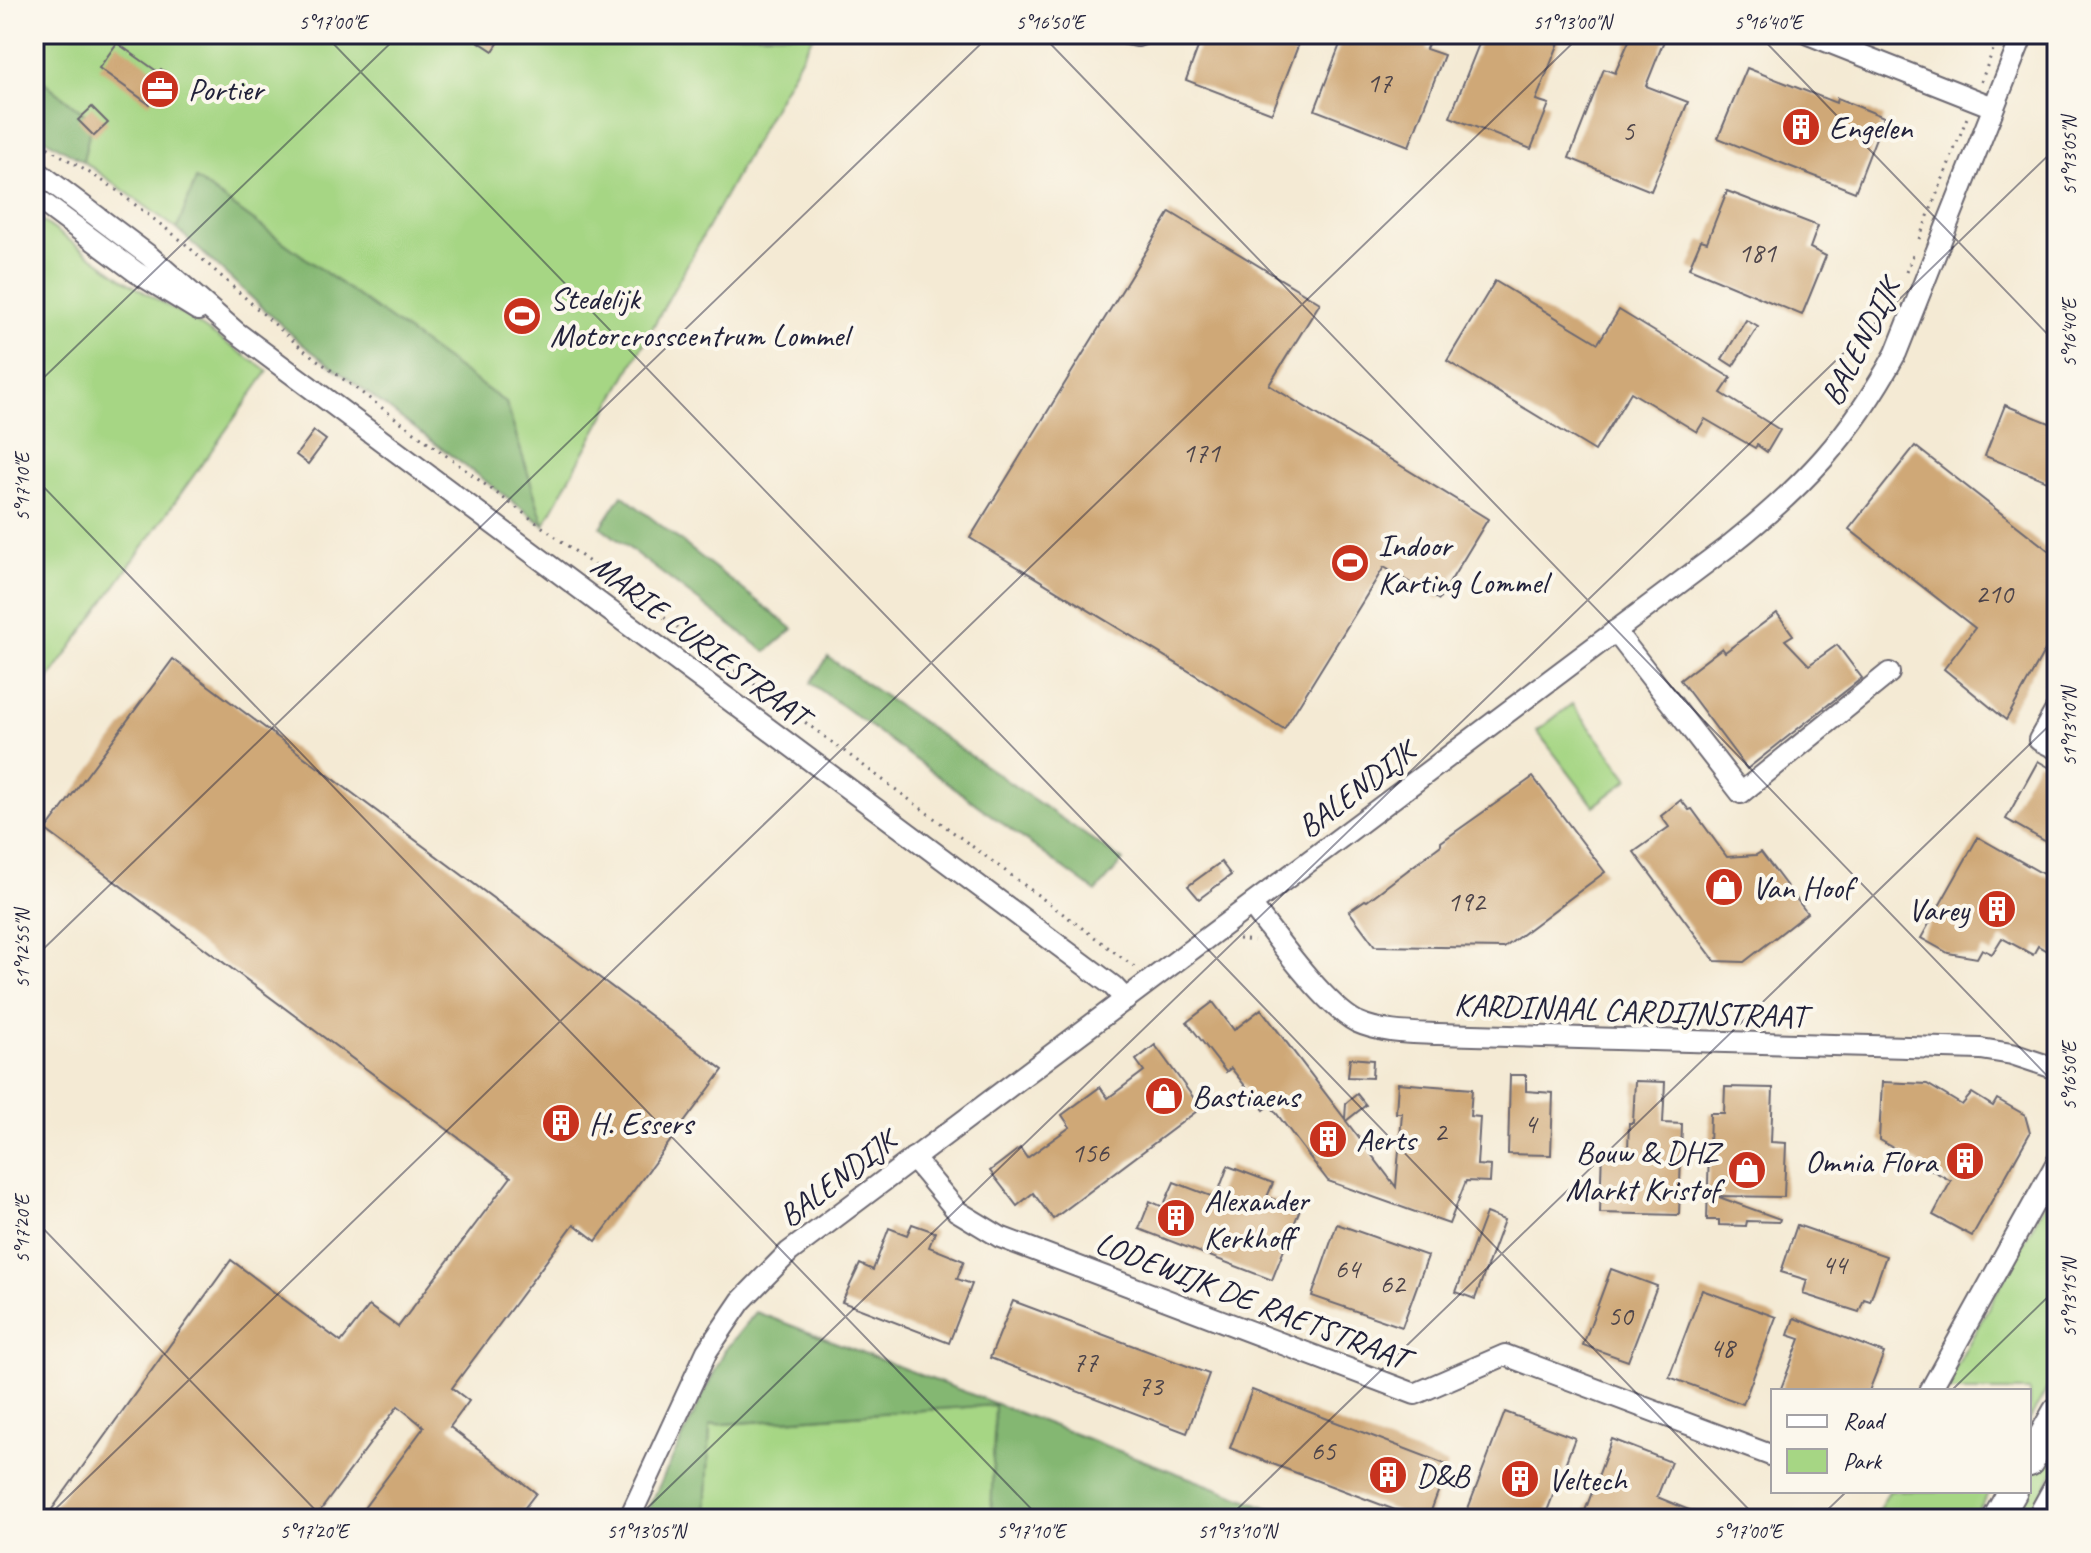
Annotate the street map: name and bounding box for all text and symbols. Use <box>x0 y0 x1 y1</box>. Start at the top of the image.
text: 5°17'00"E <box>299 10 370 35</box>
text: 5°16'50"E <box>1016 10 1087 35</box>
text: 51°13'00"N <box>1533 10 1614 35</box>
text: 5°16'40"E <box>1734 10 1805 35</box>
house number: 17 <box>1366 65 1393 100</box>
office icon: Portier <box>139 68 181 110</box>
place label: Portier <box>188 69 266 110</box>
building icon: Engelen <box>1780 106 1822 148</box>
place label: Engelen <box>1829 107 1914 148</box>
house number: 5 <box>1622 113 1636 148</box>
text: 51°13'05"N <box>2057 114 2082 195</box>
house number: 181 <box>1738 235 1777 270</box>
street label: BALENDIJK <box>1811 267 1912 412</box>
place label: Stedelijk Motorcrosscentrum Lommel <box>550 278 854 356</box>
sports icon: Stedelijk Motorcrosscentrum Lommel <box>501 295 543 337</box>
text: 5°16'40"E <box>2057 296 2082 367</box>
house number: 171 <box>1182 435 1221 470</box>
text: 5°17'10"E <box>10 450 35 521</box>
place label: Indoor Karting Lommel <box>1378 525 1552 603</box>
sports icon: Indoor Karting Lommel <box>1329 542 1371 584</box>
street label: MARIE CURIESTRAAT <box>583 545 822 740</box>
house number: 210 <box>1975 576 2015 611</box>
text: 51°13'10"N <box>2057 685 2082 766</box>
street label: BALENDIJK <box>1289 729 1427 847</box>
shop icon: Van Hoof <box>1703 866 1745 908</box>
place label: Van Hoof <box>1752 867 1859 908</box>
house number: 192 <box>1447 884 1487 919</box>
building icon: Varey <box>1976 888 2018 930</box>
place label: Varey <box>1908 889 1971 930</box>
text: 51°12'55"N <box>10 907 35 988</box>
street label: KARDINAAL CARDIJNSTRAAT <box>1453 984 1814 1037</box>
text: 5°16'50"E <box>2057 1039 2082 1110</box>
shop icon: Bastiaens <box>1143 1075 1185 1117</box>
place label: Bastiaens <box>1192 1076 1302 1117</box>
building icon: H. Essers <box>540 1102 582 1144</box>
place label: H. Essers <box>589 1103 696 1144</box>
house number: 4 <box>1524 1106 1539 1141</box>
house number: 2 <box>1434 1114 1449 1149</box>
street label: BALENDIJK <box>770 1118 908 1236</box>
building icon: Aerts <box>1307 1118 1349 1160</box>
place label: Aerts <box>1356 1119 1419 1160</box>
place label: Bouw & DHZ Markt Kristof <box>1565 1132 1726 1210</box>
house number: 156 <box>1071 1135 1110 1170</box>
building icon: Omnia Flora <box>1944 1140 1986 1182</box>
place label: Omnia Flora <box>1805 1141 1939 1182</box>
shop icon: Bouw & DHZ Markt Kristof <box>1726 1149 1768 1191</box>
place label: Alexander Kerkhoff <box>1204 1180 1311 1258</box>
text: 5°17'20"E <box>10 1192 35 1263</box>
building icon: Alexander Kerkhoff <box>1155 1197 1197 1239</box>
street label: LODEWIJK DE RAETSTRAAT <box>1090 1222 1421 1382</box>
house number: 44 <box>1821 1247 1849 1282</box>
house number: 64 <box>1334 1251 1362 1286</box>
text: 51°13'15"N <box>2057 1256 2082 1337</box>
house number: 62 <box>1379 1266 1407 1301</box>
house number: 50 <box>1607 1298 1635 1333</box>
house number: 48 <box>1709 1330 1737 1365</box>
house number: 77 <box>1072 1344 1099 1379</box>
house number: 73 <box>1137 1368 1165 1403</box>
legend <box>1771 1389 2031 1493</box>
text: Road <box>1843 1406 1887 1436</box>
house number: 65 <box>1310 1433 1337 1468</box>
text: Park <box>1843 1446 1883 1476</box>
building icon: D&B <box>1367 1454 1409 1496</box>
place label: D&B <box>1416 1455 1472 1496</box>
building icon: Veltech <box>1499 1458 1541 1500</box>
place label: Veltech <box>1548 1459 1629 1500</box>
text: 5°17'20"E <box>280 1519 351 1544</box>
text: 51°13'05"N <box>607 1519 688 1544</box>
text: 5°17'10"E <box>997 1519 1068 1544</box>
text: 51°13'10"N <box>1198 1519 1279 1544</box>
text: 5°17'00"E <box>1714 1519 1785 1544</box>

